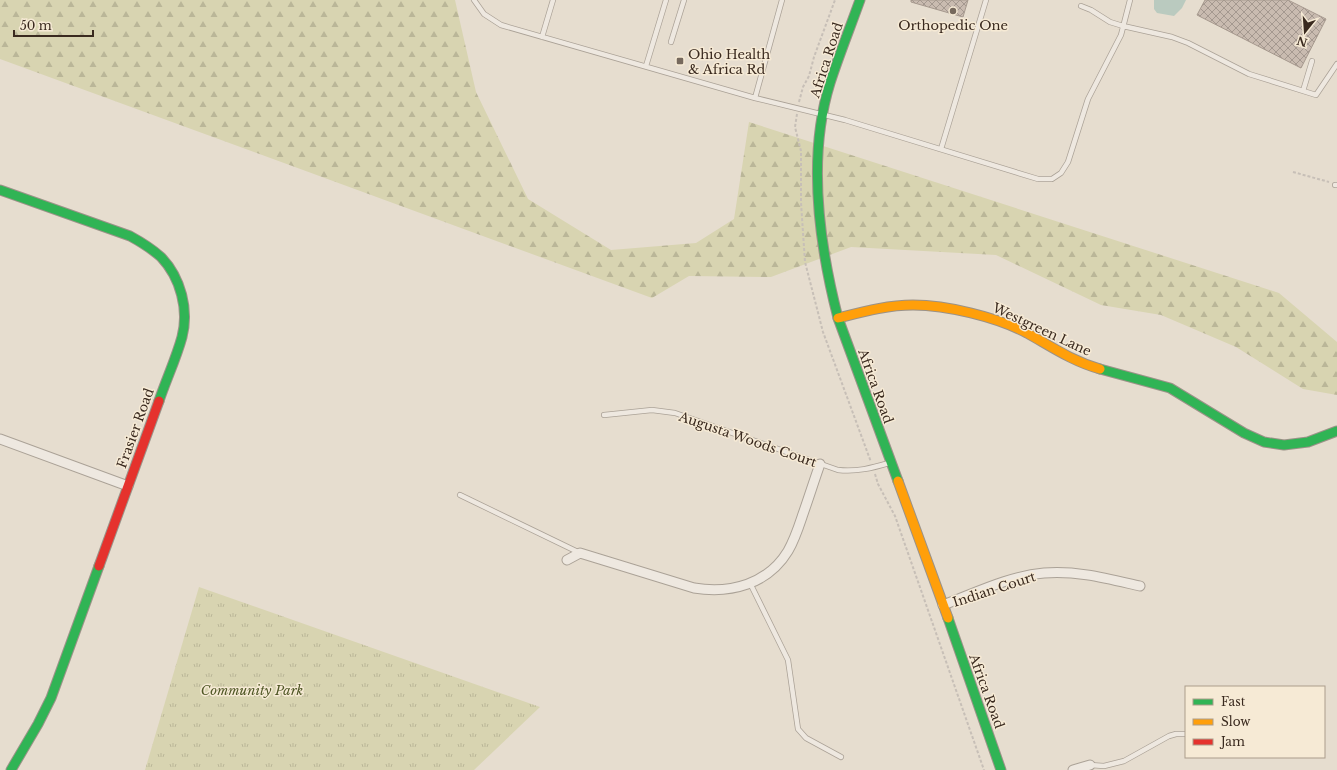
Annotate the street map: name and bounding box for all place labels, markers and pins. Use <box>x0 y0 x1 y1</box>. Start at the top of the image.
marker: Orthopedic One <box>948 6 958 16</box>
place label: Orthopedic One <box>898 17 1008 34</box>
place label: Ohio Health & Africa Rd <box>688 46 770 78</box>
marker: Ohio Health & Africa Rd <box>675 56 685 66</box>

